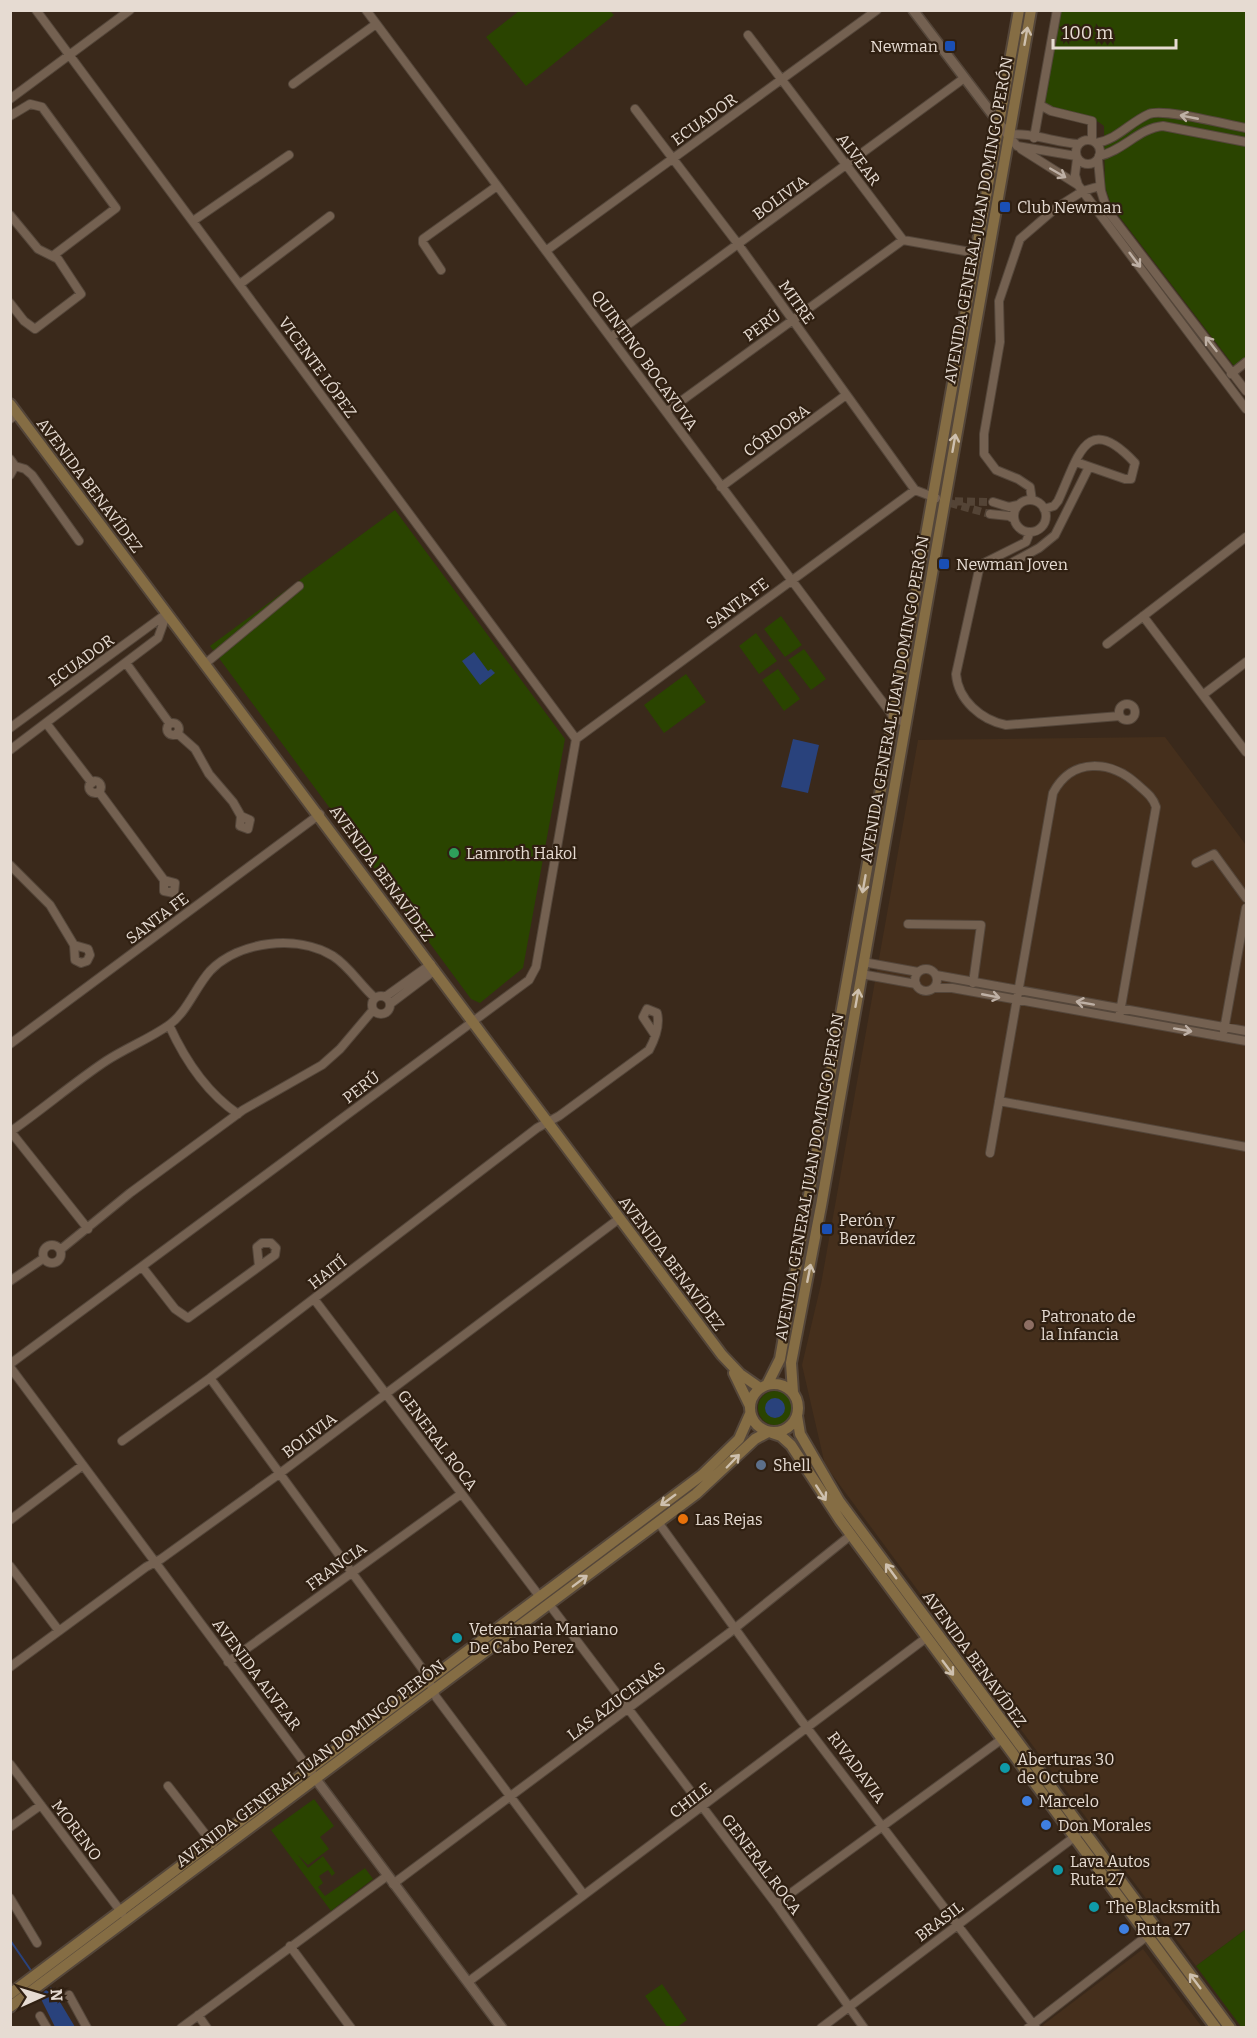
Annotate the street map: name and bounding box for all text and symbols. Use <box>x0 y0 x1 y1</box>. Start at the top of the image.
scale bar <box>1053 12 1176 50</box>
text: 100 m <box>1062 22 1113 44</box>
one-way arrow <box>1021 26 1032 46</box>
place label: Newman <box>870 37 938 56</box>
marker: Newman <box>943 39 957 53</box>
street label: AVENIDA GENERAL JUAN DOMINGO PERÓN <box>939 54 1017 385</box>
street label: ECUADOR <box>668 89 741 149</box>
one-way arrow <box>1180 111 1199 122</box>
street label: ALVEAR <box>833 130 885 189</box>
one-way arrow <box>1049 167 1066 179</box>
street label: BOLIVIA <box>749 171 812 224</box>
place label: Club Newman <box>1017 198 1122 217</box>
marker: Club Newman <box>998 200 1012 214</box>
one-way arrow <box>1129 252 1142 268</box>
street label: MITRE <box>775 277 818 328</box>
street label: QUINTINO BOCAYUVA <box>587 286 702 435</box>
street label: PERÚ <box>739 305 785 345</box>
street label: VICENTE LÓPEZ <box>275 313 361 422</box>
one-way arrow <box>1205 337 1218 353</box>
street label: CÓRDOBA <box>739 399 813 461</box>
street label: AVENIDA BENAVÍDEZ <box>33 414 147 557</box>
one-way arrow <box>948 434 959 453</box>
street label: AVENIDA GENERAL JUAN DOMINGO PERÓN <box>855 533 933 864</box>
place label: Newman Joven <box>956 555 1068 574</box>
marker: Newman Joven <box>937 557 951 571</box>
street label: SANTA FE <box>702 574 772 633</box>
street label: ECUADOR <box>45 630 118 690</box>
street label: AVENIDA BENAVÍDEZ <box>326 801 438 945</box>
place label: Lamroth Hakol <box>466 844 577 863</box>
marker: Lamroth Hakol <box>447 846 461 860</box>
one-way arrow <box>858 874 869 894</box>
street label: SANTA FE <box>122 889 192 948</box>
one-way arrow <box>851 988 862 1008</box>
one-way arrow <box>981 991 1001 1002</box>
one-way arrow <box>1076 997 1096 1008</box>
street label: AVENIDA GENERAL JUAN DOMINGO PERÓN <box>770 1011 848 1342</box>
one-way arrow <box>1173 1025 1193 1036</box>
street label: PERÚ <box>338 1067 384 1107</box>
street label: AVENIDA BENAVÍDEZ <box>615 1192 729 1335</box>
place label: Perón y Benavídez <box>839 1211 916 1248</box>
marker: Perón y Benavídez <box>820 1222 834 1236</box>
street label: HAITÍ <box>304 1251 350 1293</box>
one-way arrow <box>804 1263 815 1283</box>
place label: Patronato de la Infancia <box>1041 1307 1136 1344</box>
marker: Patronato de la Infancia <box>1022 1318 1036 1332</box>
street label: GENERAL ROCA <box>394 1386 482 1495</box>
street label: BOLIVIA <box>278 1408 341 1462</box>
one-way arrow <box>726 1453 741 1468</box>
place label: Shell <box>773 1456 811 1475</box>
marker: Shell <box>754 1458 768 1472</box>
one-way arrow <box>815 1484 827 1501</box>
one-way arrow <box>661 1494 677 1506</box>
place label: Las Rejas <box>695 1510 763 1529</box>
marker: Las Rejas <box>676 1512 690 1526</box>
street label: FRANCIA <box>303 1538 370 1594</box>
one-way arrow <box>885 1563 898 1579</box>
one-way arrow <box>571 1574 587 1587</box>
street label: AVENIDA BENAVÍDEZ <box>919 1587 1031 1731</box>
street label: AVENIDA ALVEAR <box>208 1615 305 1734</box>
place label: Veterinaria Mariano De Cabo Perez <box>469 1620 618 1657</box>
marker: Veterinaria Mariano De Cabo Perez <box>450 1631 464 1645</box>
street label: AVENIDA GENERAL JUAN DOMINGO PERÓN <box>171 1655 449 1871</box>
street label: LAS AZUCENAS <box>564 1658 669 1744</box>
one-way arrow <box>942 1659 954 1675</box>
street label: RIVADAVIA <box>824 1728 890 1807</box>
place label: Aberturas 30 de Octubre <box>1017 1750 1114 1787</box>
marker: Aberturas 30 de Octubre <box>998 1761 1012 1775</box>
street label: CHILE <box>666 1779 715 1822</box>
place label: Marcelo <box>1039 1792 1099 1811</box>
marker: Marcelo <box>1020 1794 1034 1808</box>
street label: MORENO <box>48 1796 106 1864</box>
street label: GENERAL ROCA <box>718 1810 806 1919</box>
place label: Don Morales <box>1058 1816 1151 1835</box>
marker: Don Morales <box>1039 1818 1053 1832</box>
place label: Lava Autos Ruta 27 <box>1070 1852 1150 1889</box>
marker: Lava Autos Ruta 27 <box>1051 1863 1065 1877</box>
street label: BRASIL <box>912 1897 967 1946</box>
place label: The Blacksmith <box>1106 1898 1220 1917</box>
marker: The Blacksmith <box>1087 1900 1101 1914</box>
place label: Ruta 27 <box>1136 1920 1190 1939</box>
marker: Ruta 27 <box>1117 1922 1131 1936</box>
north arrow <box>12 1966 72 2026</box>
one-way arrow <box>1189 1973 1201 1989</box>
text: N <box>47 1988 66 2002</box>

